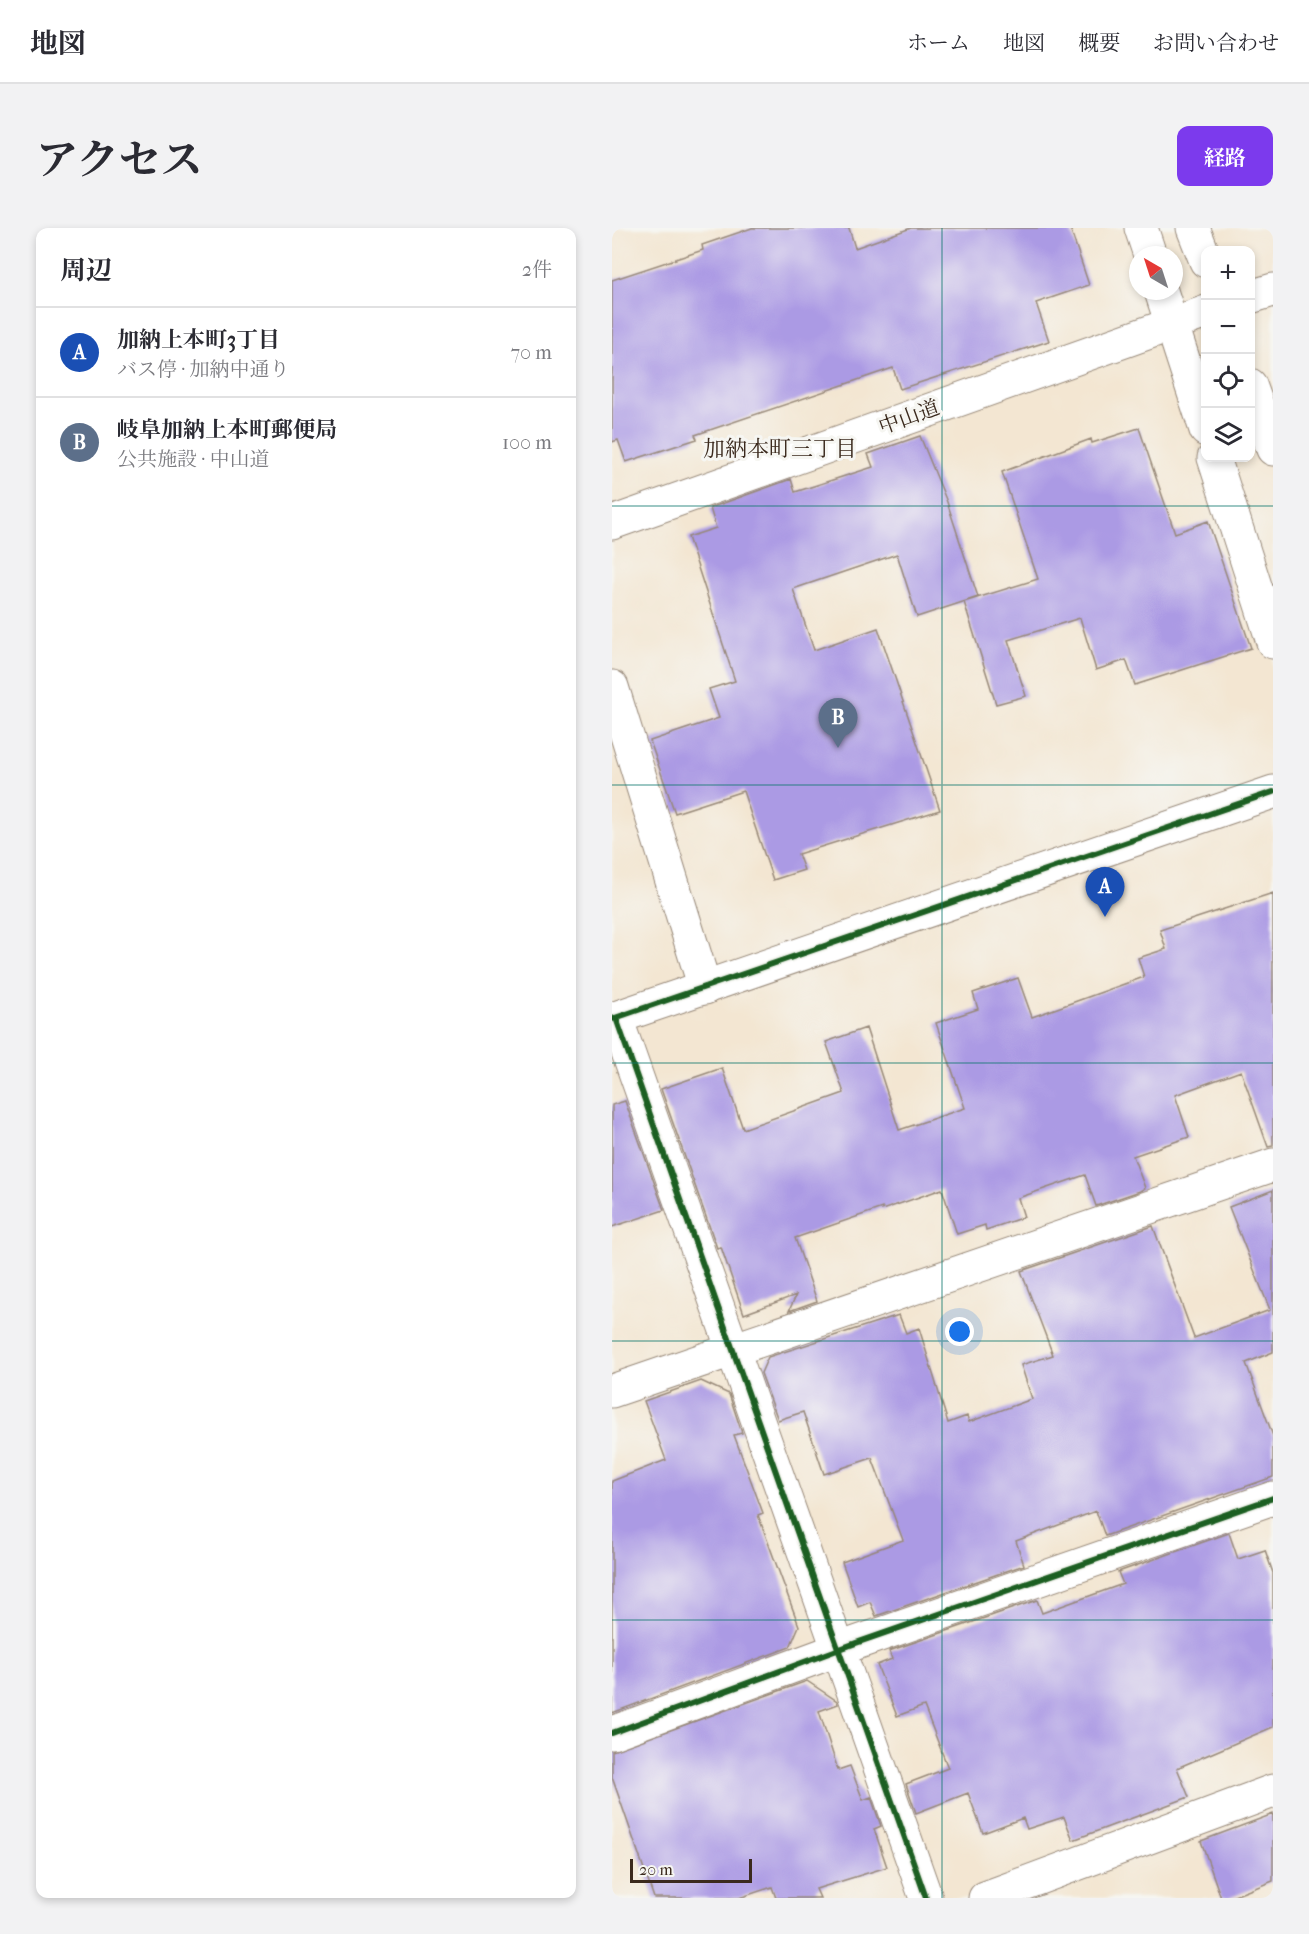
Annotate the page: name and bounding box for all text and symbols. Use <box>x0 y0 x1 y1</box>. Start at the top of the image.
text: 地図 <box>30 27 86 60</box>
text: ホーム <box>907 31 970 55</box>
text: 地図 <box>1003 31 1045 55</box>
text: 概要 <box>1078 31 1120 55</box>
text: お問い合わせ <box>1153 31 1279 55</box>
button: 経路 <box>1177 126 1273 186</box>
text: アクセス <box>36 136 203 185</box>
north arrow <box>1129 246 1183 300</box>
map controls <box>1201 246 1255 462</box>
button: + <box>1201 246 1255 300</box>
text: 周辺 <box>60 255 112 286</box>
text: 2件 <box>522 258 552 281</box>
button: − <box>1201 300 1255 354</box>
text: 加納上本町3丁目 <box>117 327 280 353</box>
text: A <box>73 341 86 364</box>
text: 70 m <box>510 341 552 364</box>
button: locate <box>1201 354 1255 408</box>
text: バス停 · 加納中通り <box>117 358 290 381</box>
street label: 中山道 <box>875 395 943 439</box>
button: layers <box>1201 408 1255 462</box>
text: 岐阜加納上本町郵便局 <box>117 417 337 443</box>
text: B <box>73 431 86 454</box>
text: 100 m <box>502 431 552 454</box>
district label: 加納本町三丁目 <box>703 436 857 462</box>
text: 公共施設 · 中山道 <box>117 448 270 471</box>
pin: B <box>818 698 858 748</box>
pin: A <box>1086 868 1124 917</box>
your location <box>945 1317 974 1346</box>
scale bar <box>630 1856 752 1884</box>
text: 20 m <box>639 1860 673 1879</box>

